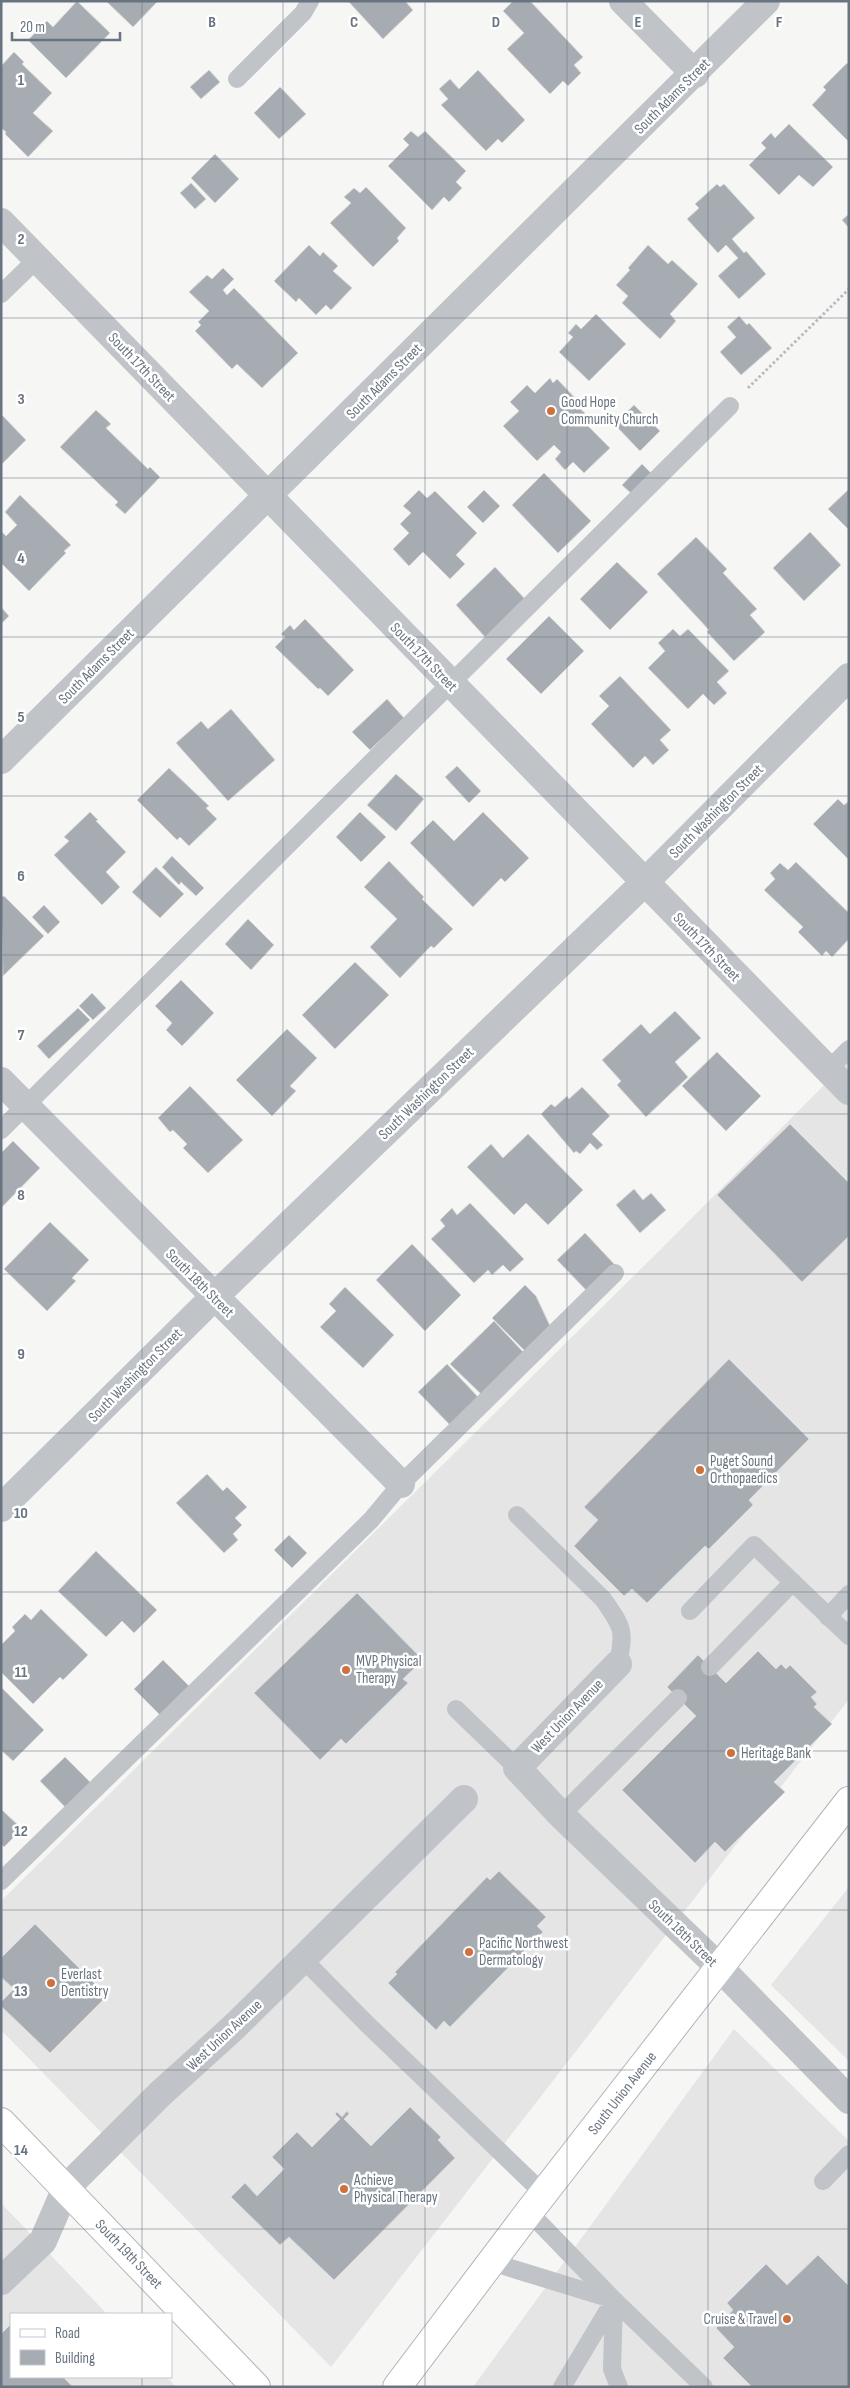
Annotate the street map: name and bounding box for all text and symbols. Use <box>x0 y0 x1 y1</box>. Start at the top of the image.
scale bar <box>12 10 120 42</box>
text: B <box>208 13 216 32</box>
text: C <box>350 13 358 32</box>
text: D <box>492 13 500 32</box>
text: E <box>635 13 642 32</box>
text: F <box>776 13 783 32</box>
text: 20 m <box>20 18 45 37</box>
street label: South Adams Street <box>630 54 715 138</box>
text: 1 <box>18 71 25 90</box>
text: 2 <box>17 230 25 249</box>
street label: South 17th Street <box>104 329 180 406</box>
street label: South Adams Street <box>342 339 427 423</box>
text: 3 <box>17 390 25 409</box>
place label: Good Hope Community Church <box>561 393 658 429</box>
marker: Good Hope Community Church <box>545 405 557 417</box>
text: 4 <box>17 549 25 568</box>
street label: South 17th Street <box>386 619 462 696</box>
street label: South Adams Street <box>54 624 139 708</box>
text: 5 <box>17 708 25 727</box>
street label: South Washington Street <box>665 760 768 862</box>
text: 6 <box>17 867 25 886</box>
street label: South 17th Street <box>669 909 745 986</box>
text: 7 <box>18 1026 25 1045</box>
street label: South Washington Street <box>375 1043 478 1144</box>
text: 8 <box>17 1186 25 1205</box>
street label: South 18th Street <box>161 1245 238 1322</box>
street label: South Washington Street <box>84 1324 187 1426</box>
text: 9 <box>17 1345 25 1364</box>
place label: Puget Sound Orthopaedics <box>710 1452 778 1488</box>
marker: Puget Sound Orthopaedics <box>694 1464 706 1476</box>
text: 10 <box>14 1504 28 1523</box>
place label: MVP Physical Therapy <box>356 1652 421 1688</box>
text: 11 <box>15 1663 28 1682</box>
marker: MVP Physical Therapy <box>340 1664 352 1676</box>
street label: West Union Avenue <box>527 1675 608 1758</box>
place label: Heritage Bank <box>741 1744 811 1763</box>
marker: Heritage Bank <box>725 1747 737 1759</box>
text: 12 <box>14 1822 28 1841</box>
street label: South 18th Street <box>644 1896 722 1971</box>
place label: Pacific Northwest Dermatology <box>479 1934 569 1970</box>
marker: Pacific Northwest Dermatology <box>463 1946 475 1958</box>
place label: Everlast Dentistry <box>61 1965 109 2001</box>
marker: Everlast Dentistry <box>45 1977 57 1989</box>
text: 13 <box>14 1982 28 2001</box>
street label: West Union Avenue <box>183 1996 266 2075</box>
street label: South Union Avenue <box>584 2048 661 2139</box>
text: 14 <box>14 2141 28 2160</box>
place label: Achieve Physical Therapy <box>353 2171 438 2207</box>
marker: Achieve Physical Therapy <box>338 2183 350 2195</box>
street label: South 19th Street <box>91 2216 167 2293</box>
place label: Cruise & Travel <box>703 2310 777 2329</box>
legend <box>10 2313 172 2378</box>
marker: Cruise & Travel <box>781 2313 793 2325</box>
text: Road <box>55 2324 80 2343</box>
text: Building <box>55 2349 95 2368</box>

